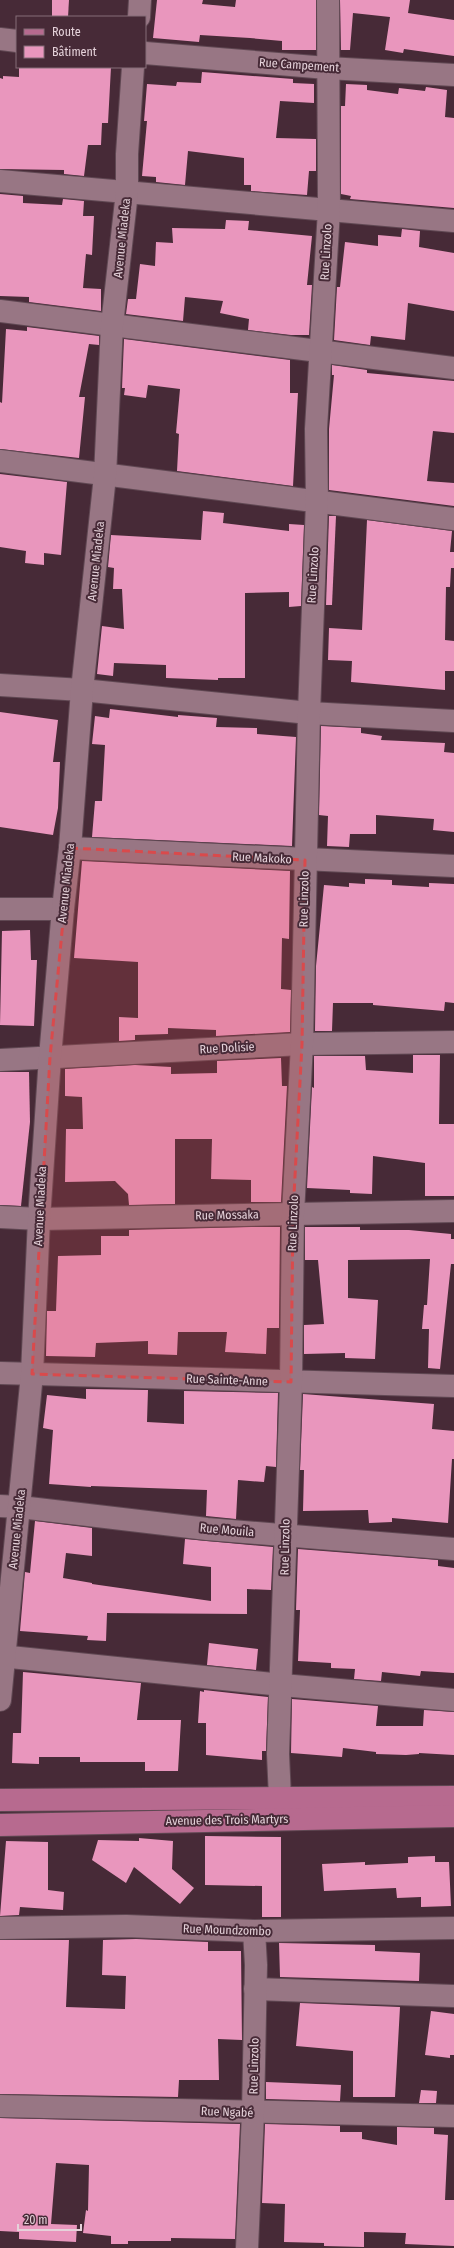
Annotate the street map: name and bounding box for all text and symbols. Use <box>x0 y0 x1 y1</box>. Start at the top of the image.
legend <box>16 16 146 68</box>
text: Route <box>52 25 81 39</box>
text: Bâtiment <box>52 45 97 59</box>
street label: Rue Campement <box>258 55 340 75</box>
street label: Avenue Miadeka <box>111 197 133 278</box>
street label: Rue Linzolo <box>318 223 334 281</box>
street label: Avenue Miadeka <box>85 520 107 601</box>
street label: Rue Linzolo <box>305 546 321 604</box>
street label: Avenue Miadeka <box>55 842 77 923</box>
street label: Rue Makoko <box>232 849 292 867</box>
street label: Rue Linzolo <box>297 871 311 927</box>
street label: Rue Dolisie <box>199 1040 255 1056</box>
street label: Avenue Miadeka <box>31 1166 49 1246</box>
street label: Rue Linzolo <box>285 1194 301 1252</box>
street label: Rue Mossaka <box>195 1207 259 1223</box>
street label: Rue Sainte-Anne <box>186 1372 268 1388</box>
street label: Avenue Miadeka <box>6 1488 28 1569</box>
street label: Rue Linzolo <box>278 1519 292 1575</box>
street label: Rue Mouila <box>199 1521 255 1539</box>
street label: Avenue des Trois Martyrs <box>166 1812 288 1828</box>
street label: Rue Moundzombo <box>183 1921 271 1939</box>
street label: Rue Linzolo <box>247 2038 261 2094</box>
street label: Rue Ngabé <box>201 2104 254 2120</box>
scale bar <box>18 2206 81 2232</box>
text: 20 m <box>24 2213 48 2227</box>

